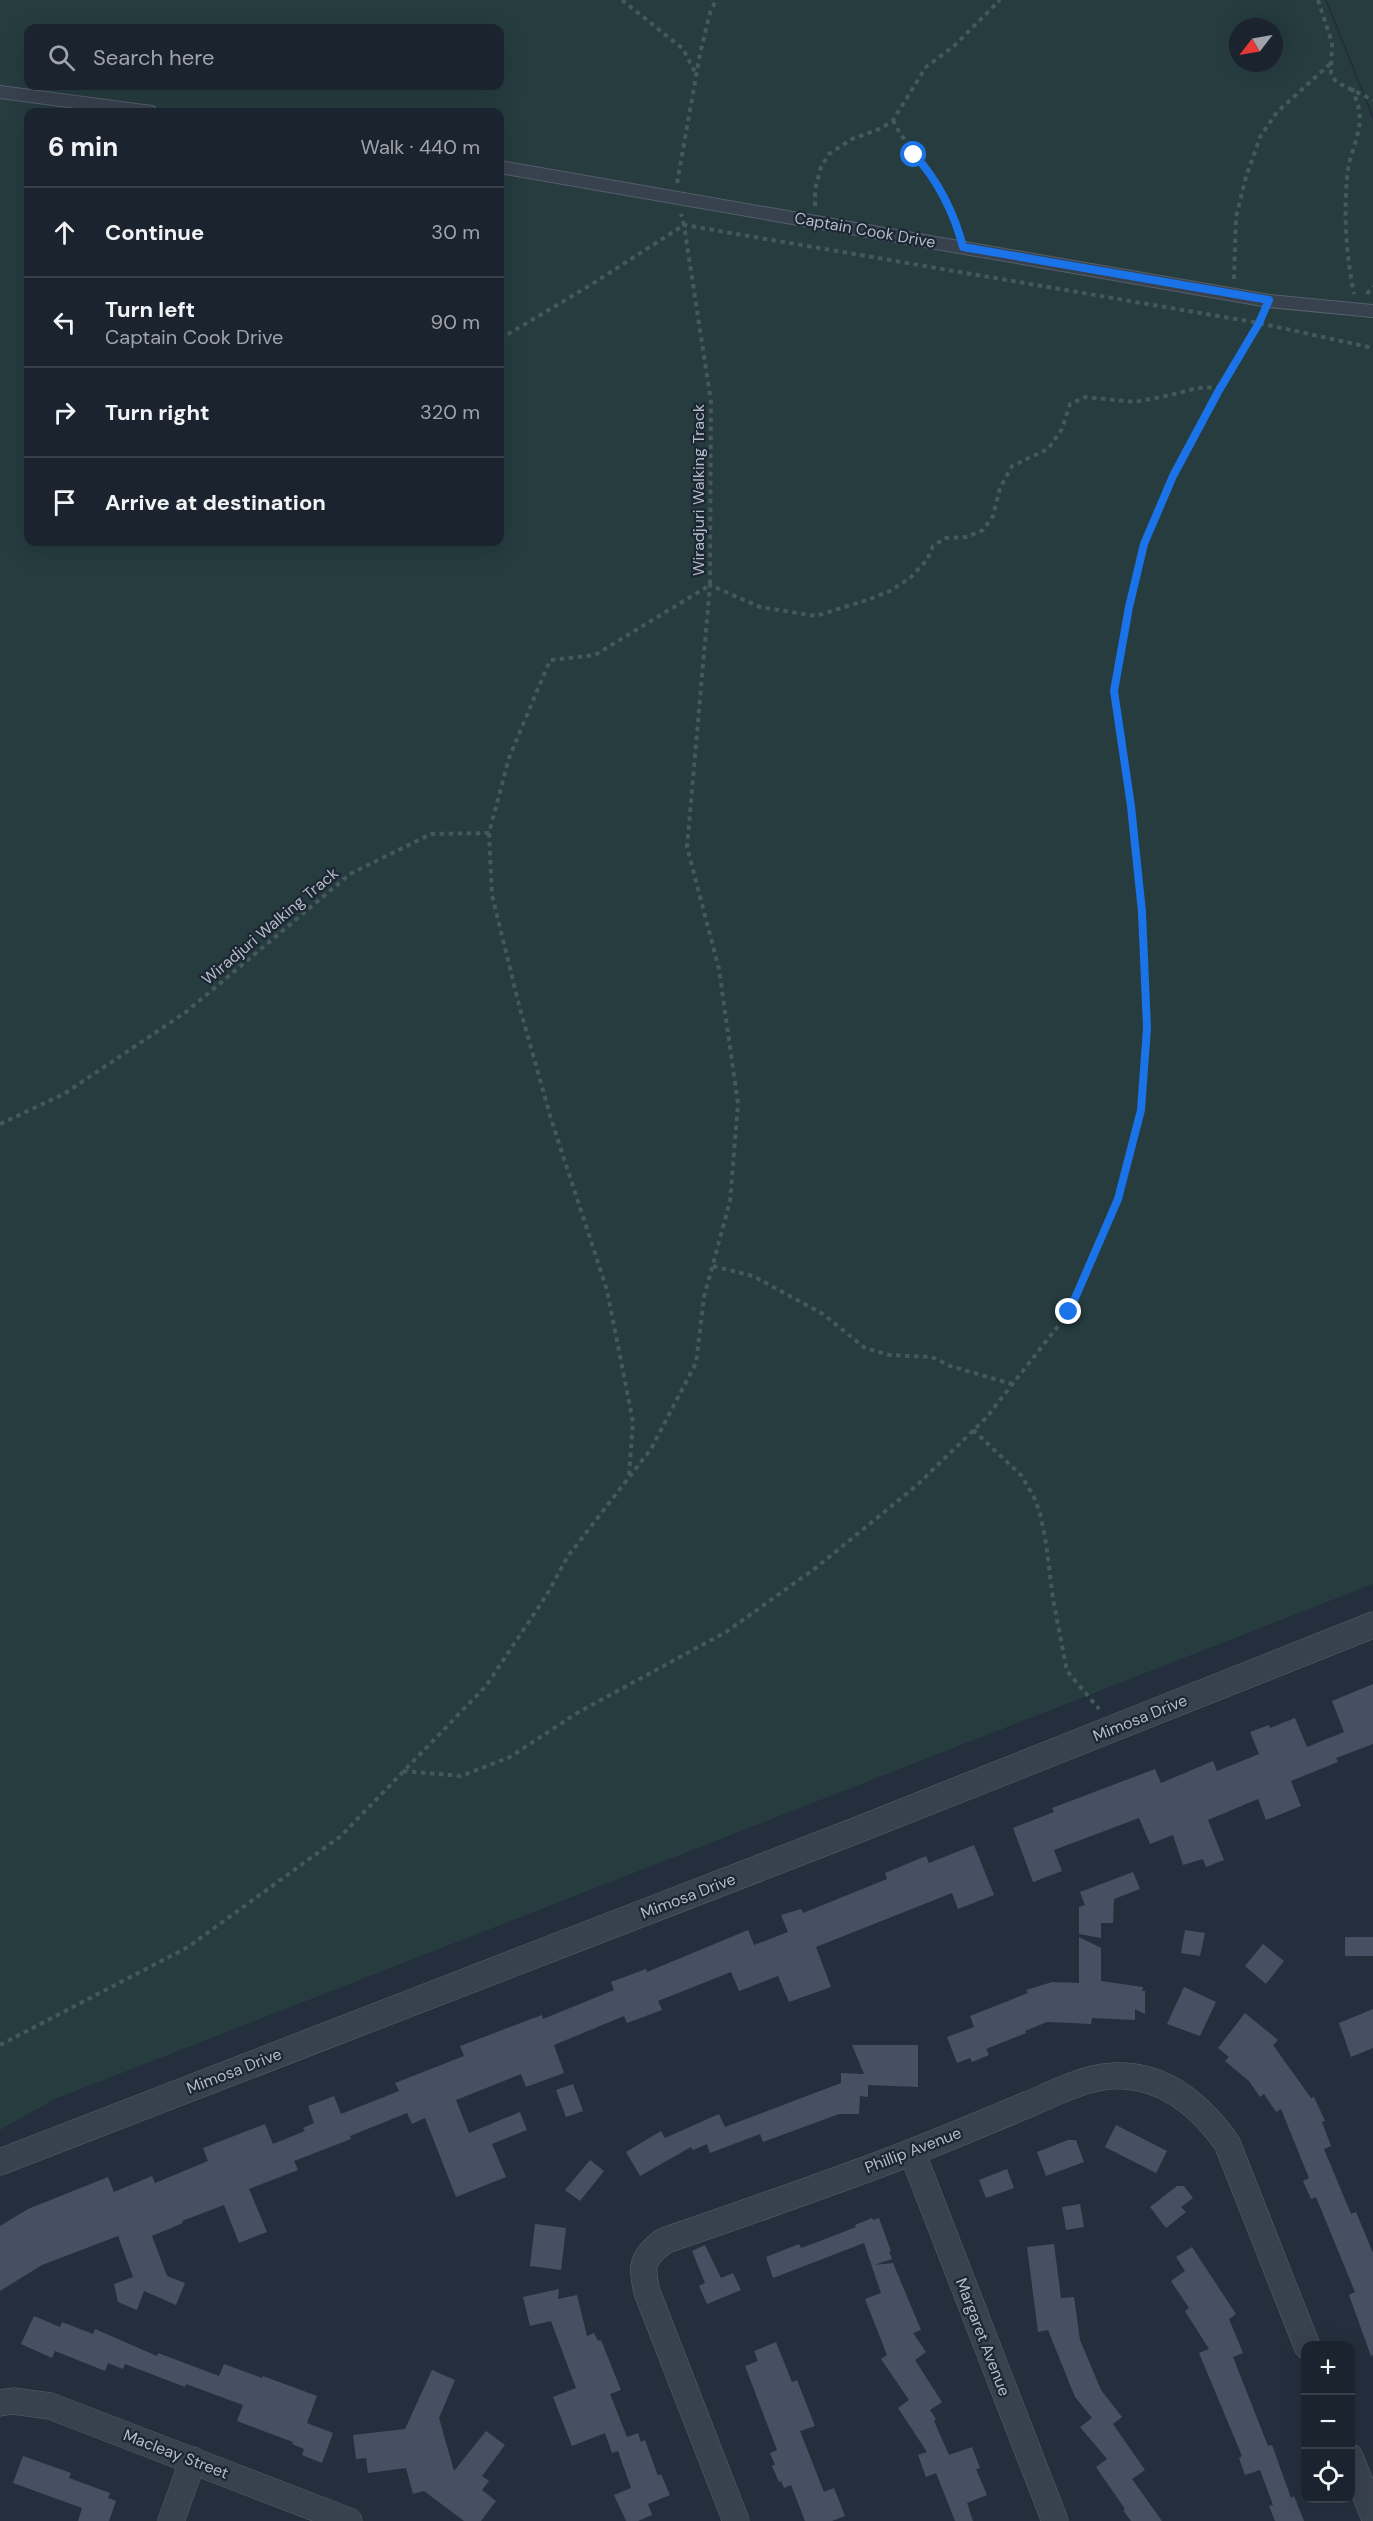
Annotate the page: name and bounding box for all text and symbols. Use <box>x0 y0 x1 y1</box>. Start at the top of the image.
north arrow <box>1229 18 1283 72</box>
search box <box>24 24 504 90</box>
icon: search <box>45 41 78 74</box>
text: Search here <box>93 43 214 72</box>
text: 6 min <box>48 130 118 164</box>
text: Walk · 440 m <box>361 134 480 160</box>
route start <box>900 141 926 167</box>
street label: Captain Cook Drive <box>793 207 937 253</box>
icon: ahead <box>48 216 81 249</box>
text: Continue <box>105 218 204 247</box>
text: 30 m <box>431 219 480 245</box>
text: Turn left <box>105 295 195 324</box>
icon: left <box>48 306 81 339</box>
text: 90 m <box>431 309 480 335</box>
text: Captain Cook Drive <box>105 324 283 350</box>
icon: right <box>48 396 81 429</box>
text: Turn right <box>105 398 210 427</box>
text: 320 m <box>420 399 480 425</box>
street label: Wiradjuri Walking Track <box>688 404 709 576</box>
icon: arrive <box>48 486 81 519</box>
text: Arrive at destination <box>105 488 326 517</box>
street label: Wiradjuri Walking Track <box>197 863 343 989</box>
route end <box>1055 1298 1081 1324</box>
street label: Mimosa Drive <box>1090 1690 1190 1746</box>
street label: Mimosa Drive <box>638 1868 738 1924</box>
street label: Mimosa Drive <box>184 2043 284 2099</box>
street label: Phillip Avenue <box>862 2122 964 2178</box>
street label: Margaret Avenue <box>951 2275 1015 2399</box>
map controls <box>1301 2341 1355 2503</box>
button: + <box>1301 2341 1355 2395</box>
button: − <box>1301 2395 1355 2449</box>
street label: Macleay Street <box>120 2424 232 2484</box>
button: locate <box>1301 2449 1355 2503</box>

